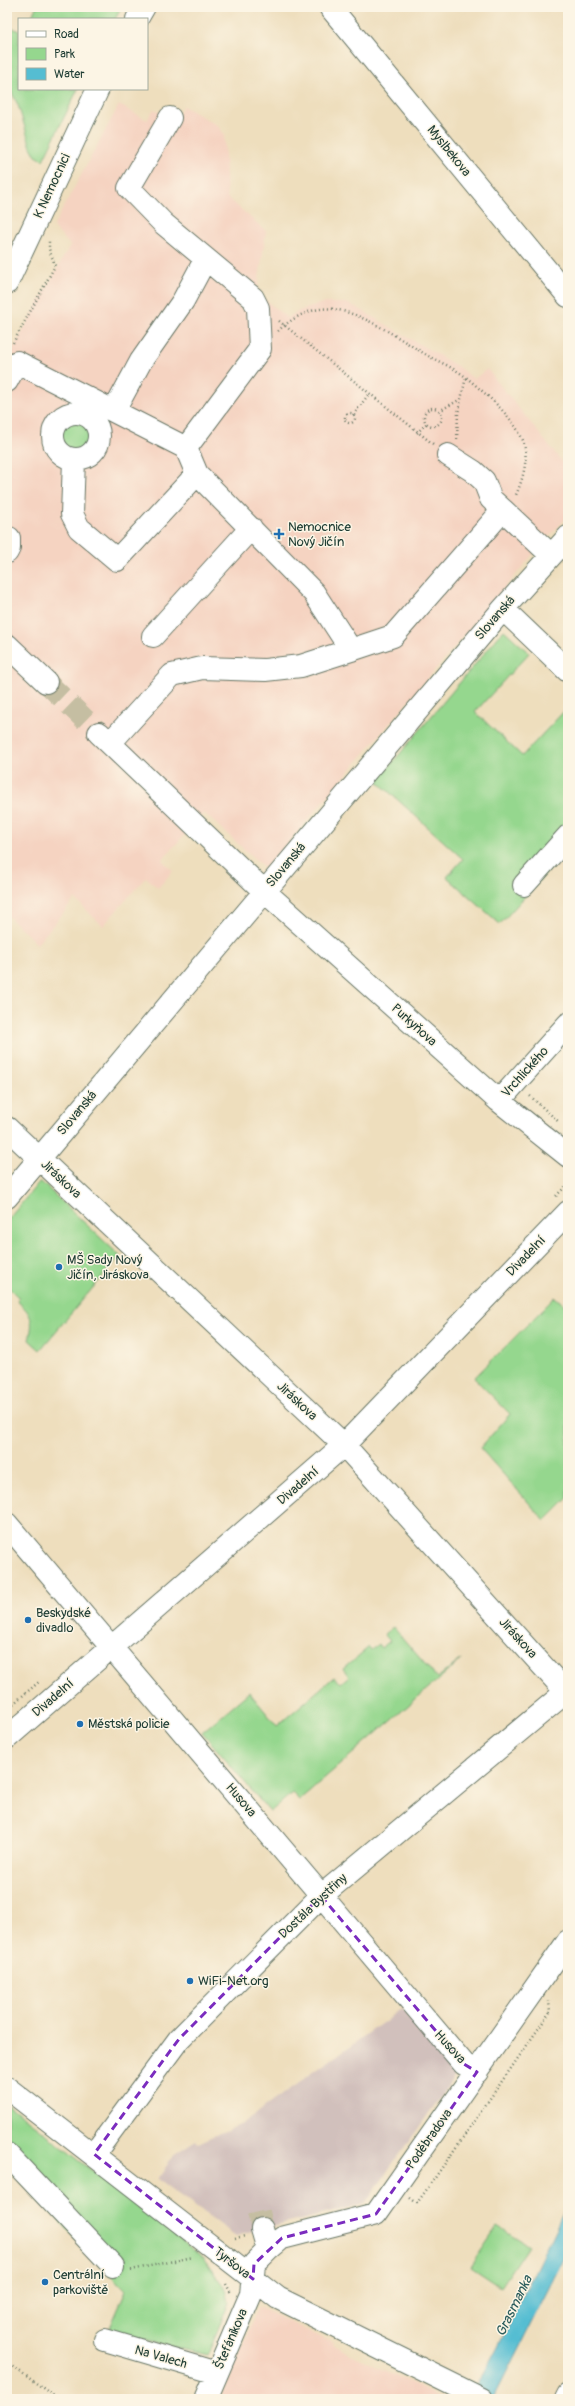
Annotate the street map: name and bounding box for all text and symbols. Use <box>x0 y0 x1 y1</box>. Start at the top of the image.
legend <box>18 18 148 90</box>
text: Road <box>54 27 79 42</box>
text: Park <box>54 47 75 62</box>
text: Water <box>54 67 85 82</box>
street label: Myslbekova <box>424 122 474 180</box>
street label: K Nemocnici <box>30 151 74 221</box>
place label: Nemocnice Nový Jičín <box>288 519 351 550</box>
marker: Nemocnice Nový Jičín <box>273 528 285 540</box>
street label: Slovanská <box>471 593 519 643</box>
street label: Slovanská <box>263 839 309 891</box>
street label: Purkyňova <box>388 1000 440 1050</box>
street label: Vrchlického <box>498 1043 552 1101</box>
street label: Slovanská <box>54 1087 100 1139</box>
street label: Jiráskova <box>37 1156 85 1202</box>
street label: Divadelní <box>503 1232 549 1279</box>
place label: MŠ Sady Nový Jičín, Jiráskova <box>67 1252 149 1283</box>
marker: MŠ Sady Nový Jičín, Jiráskova <box>54 1262 64 1272</box>
street label: Jiráskova <box>273 1378 321 1424</box>
street label: Divadelní <box>274 1463 322 1508</box>
place label: Beskydské divadlo <box>36 1605 91 1636</box>
street label: Jiráskova <box>496 1614 540 1662</box>
marker: Beskydské divadlo <box>23 1615 33 1625</box>
street label: Divadelní <box>29 1675 77 1720</box>
place label: Městská policie <box>88 1716 170 1732</box>
marker: Městská policie <box>75 1719 85 1729</box>
street label: Husova <box>222 1780 260 1820</box>
street label: Dostála Bystřiny <box>275 1870 351 1942</box>
place label: WiFi-Net.org <box>198 1973 269 1989</box>
marker: WiFi-Net.org <box>185 1976 195 1986</box>
street label: Husova <box>431 2027 469 2067</box>
street label: Poděbradova <box>403 2106 455 2172</box>
street label: Tyršova <box>211 2244 253 2282</box>
place label: Centrální parkoviště <box>53 2267 108 2298</box>
water label: Grasmanka <box>492 2271 537 2339</box>
marker: Centrální parkoviště <box>40 2277 50 2287</box>
street label: Štefánikova <box>211 2306 251 2372</box>
street label: Na Valech <box>133 2342 189 2372</box>

